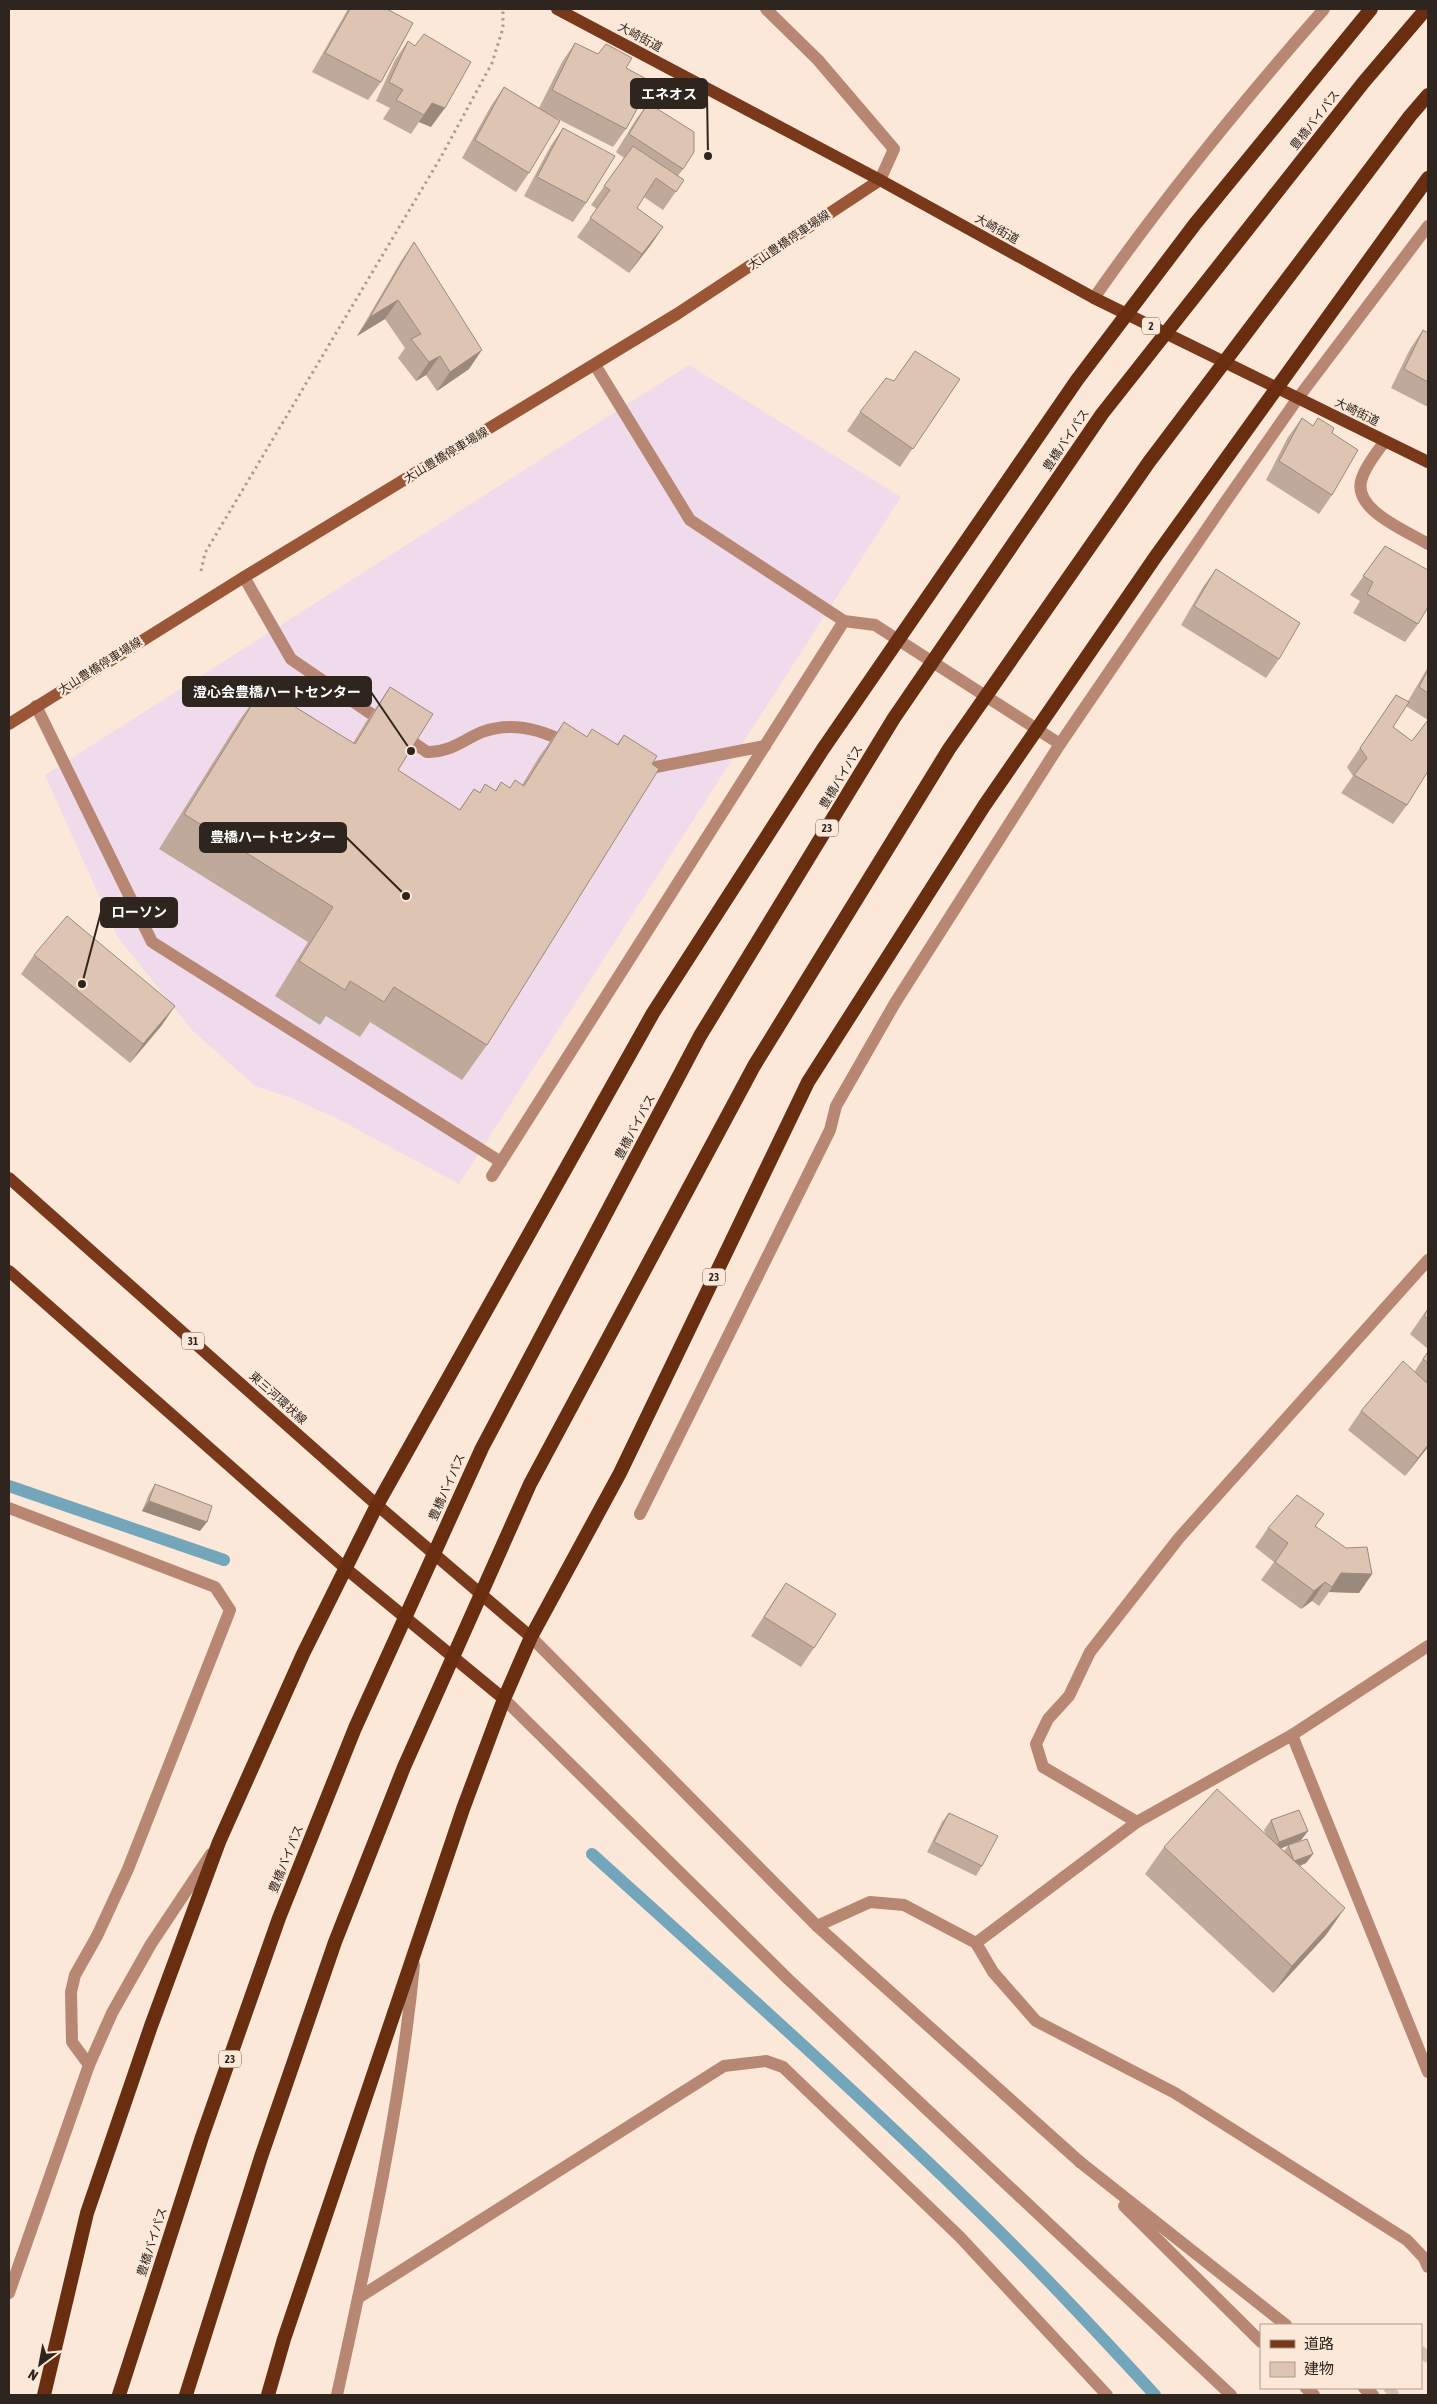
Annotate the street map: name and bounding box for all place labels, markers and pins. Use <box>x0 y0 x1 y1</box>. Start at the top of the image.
callout: エネオス <box>631 79 707 108</box>
callout: 澄心会豊橋ハートセンター <box>183 677 371 706</box>
callout: 豊橋ハートセンター <box>200 823 346 852</box>
callout: ローソン <box>101 898 177 927</box>

